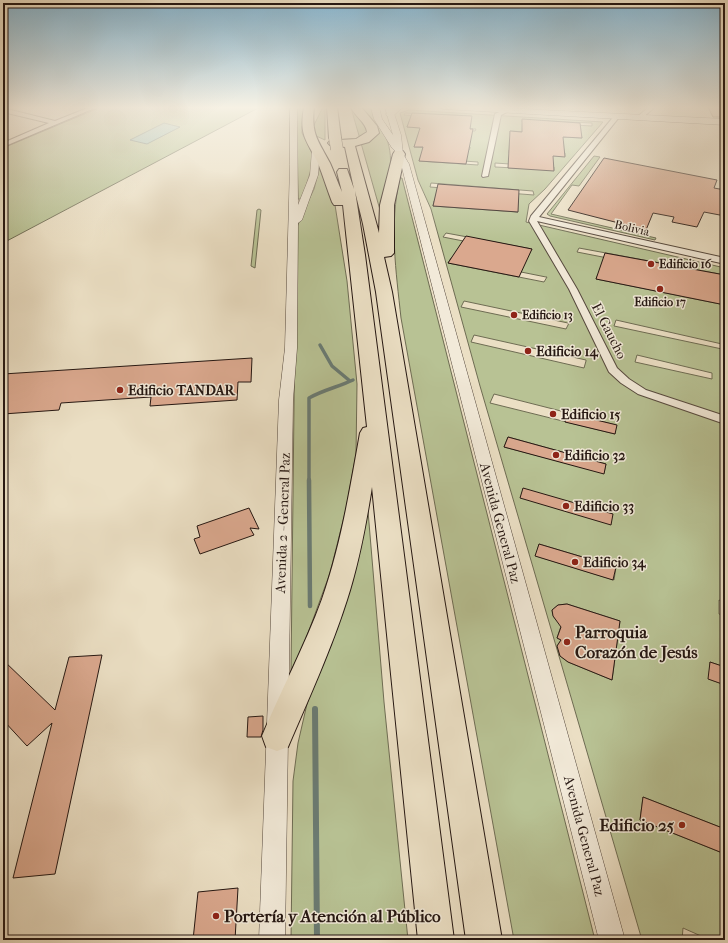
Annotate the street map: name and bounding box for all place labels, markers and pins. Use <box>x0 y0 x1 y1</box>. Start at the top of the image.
place label: Edificio 16 <box>659 257 712 271</box>
marker: Edificio 16 <box>646 259 656 269</box>
marker: Edificio 17 <box>655 284 665 294</box>
place label: Edificio 17 <box>634 295 686 309</box>
place label: Edificio 13 <box>522 308 573 323</box>
marker: Edificio 13 <box>509 310 519 320</box>
place label: Edificio 14 <box>536 343 598 360</box>
marker: Edificio 14 <box>523 346 533 356</box>
place label: Edificio TANDAR <box>128 382 236 399</box>
marker: Edificio TANDAR <box>115 385 125 395</box>
place label: Edificio 15 <box>561 406 620 423</box>
marker: Edificio 15 <box>548 409 558 419</box>
place label: Edificio 32 <box>564 447 625 464</box>
marker: Edificio 32 <box>551 450 561 460</box>
place label: Edificio 33 <box>574 498 634 515</box>
marker: Edificio 33 <box>561 501 571 511</box>
place label: Edificio 34 <box>583 554 646 571</box>
marker: Edificio 34 <box>570 557 580 567</box>
place label: Parroquia Corazón de Jesús <box>575 622 698 663</box>
marker: Parroquia Corazón de Jesús <box>562 637 572 647</box>
place label: Edificio 25 <box>599 815 675 835</box>
marker: Edificio 25 <box>677 820 687 830</box>
place label: Portería y Atención al Público <box>224 906 441 927</box>
marker: Portería y Atención al Público <box>211 911 221 921</box>

